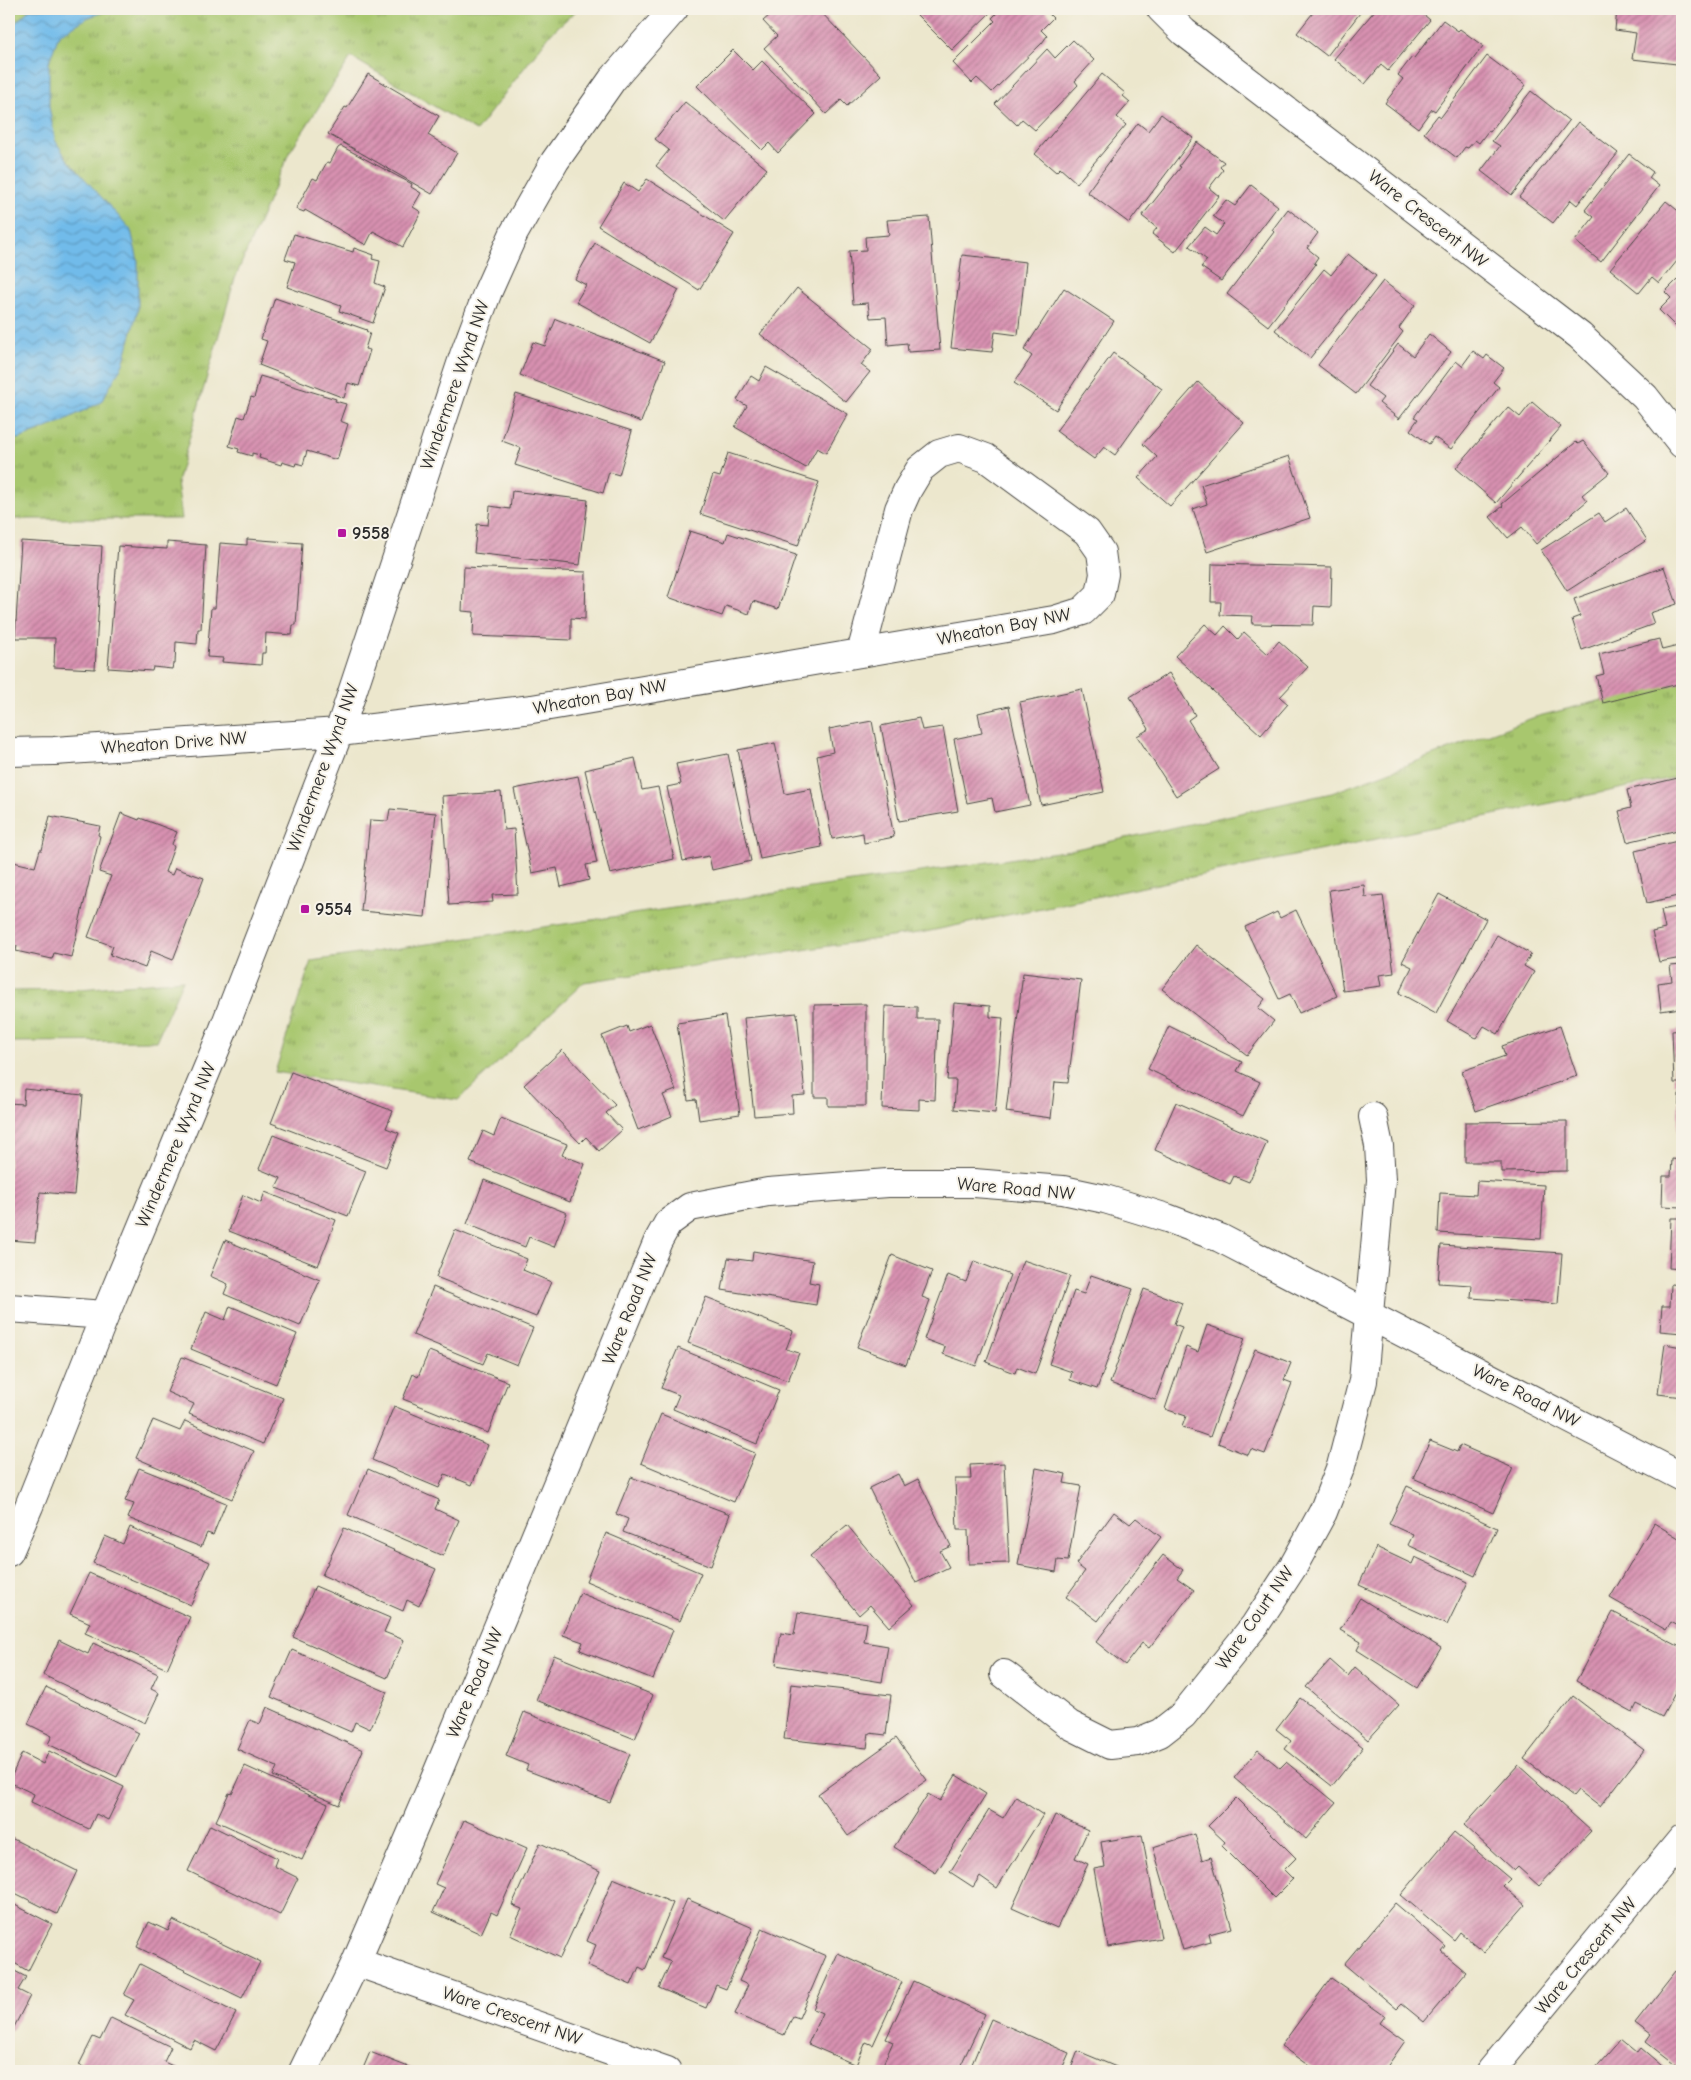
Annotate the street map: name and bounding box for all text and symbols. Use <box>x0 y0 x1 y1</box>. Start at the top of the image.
street label: Ware Crescent NW <box>1364 166 1492 272</box>
street label: Windermere Wynd NW <box>416 297 494 472</box>
place label: 9558 <box>352 523 390 544</box>
marker: 9558 <box>336 527 348 539</box>
street label: Wheaton Bay NW <box>935 604 1073 650</box>
street label: Wheaton Bay NW <box>531 675 669 719</box>
street label: Windermere Wynd NW <box>283 681 363 855</box>
street label: Wheaton Drive NW <box>101 727 248 759</box>
place label: 9554 <box>315 899 352 920</box>
marker: 9554 <box>299 903 311 915</box>
street label: Windermere Wynd NW <box>132 1059 221 1231</box>
street label: Ware Road NW <box>956 1173 1076 1205</box>
street label: Ware Road NW <box>598 1250 662 1368</box>
street label: Ware Road NW <box>1469 1360 1584 1432</box>
street label: Ware Court NW <box>1212 1562 1299 1674</box>
street label: Ware Road NW <box>442 1624 508 1741</box>
street label: Ware Crescent NW <box>1531 1893 1641 2019</box>
street label: Ware Crescent NW <box>440 1982 585 2050</box>

